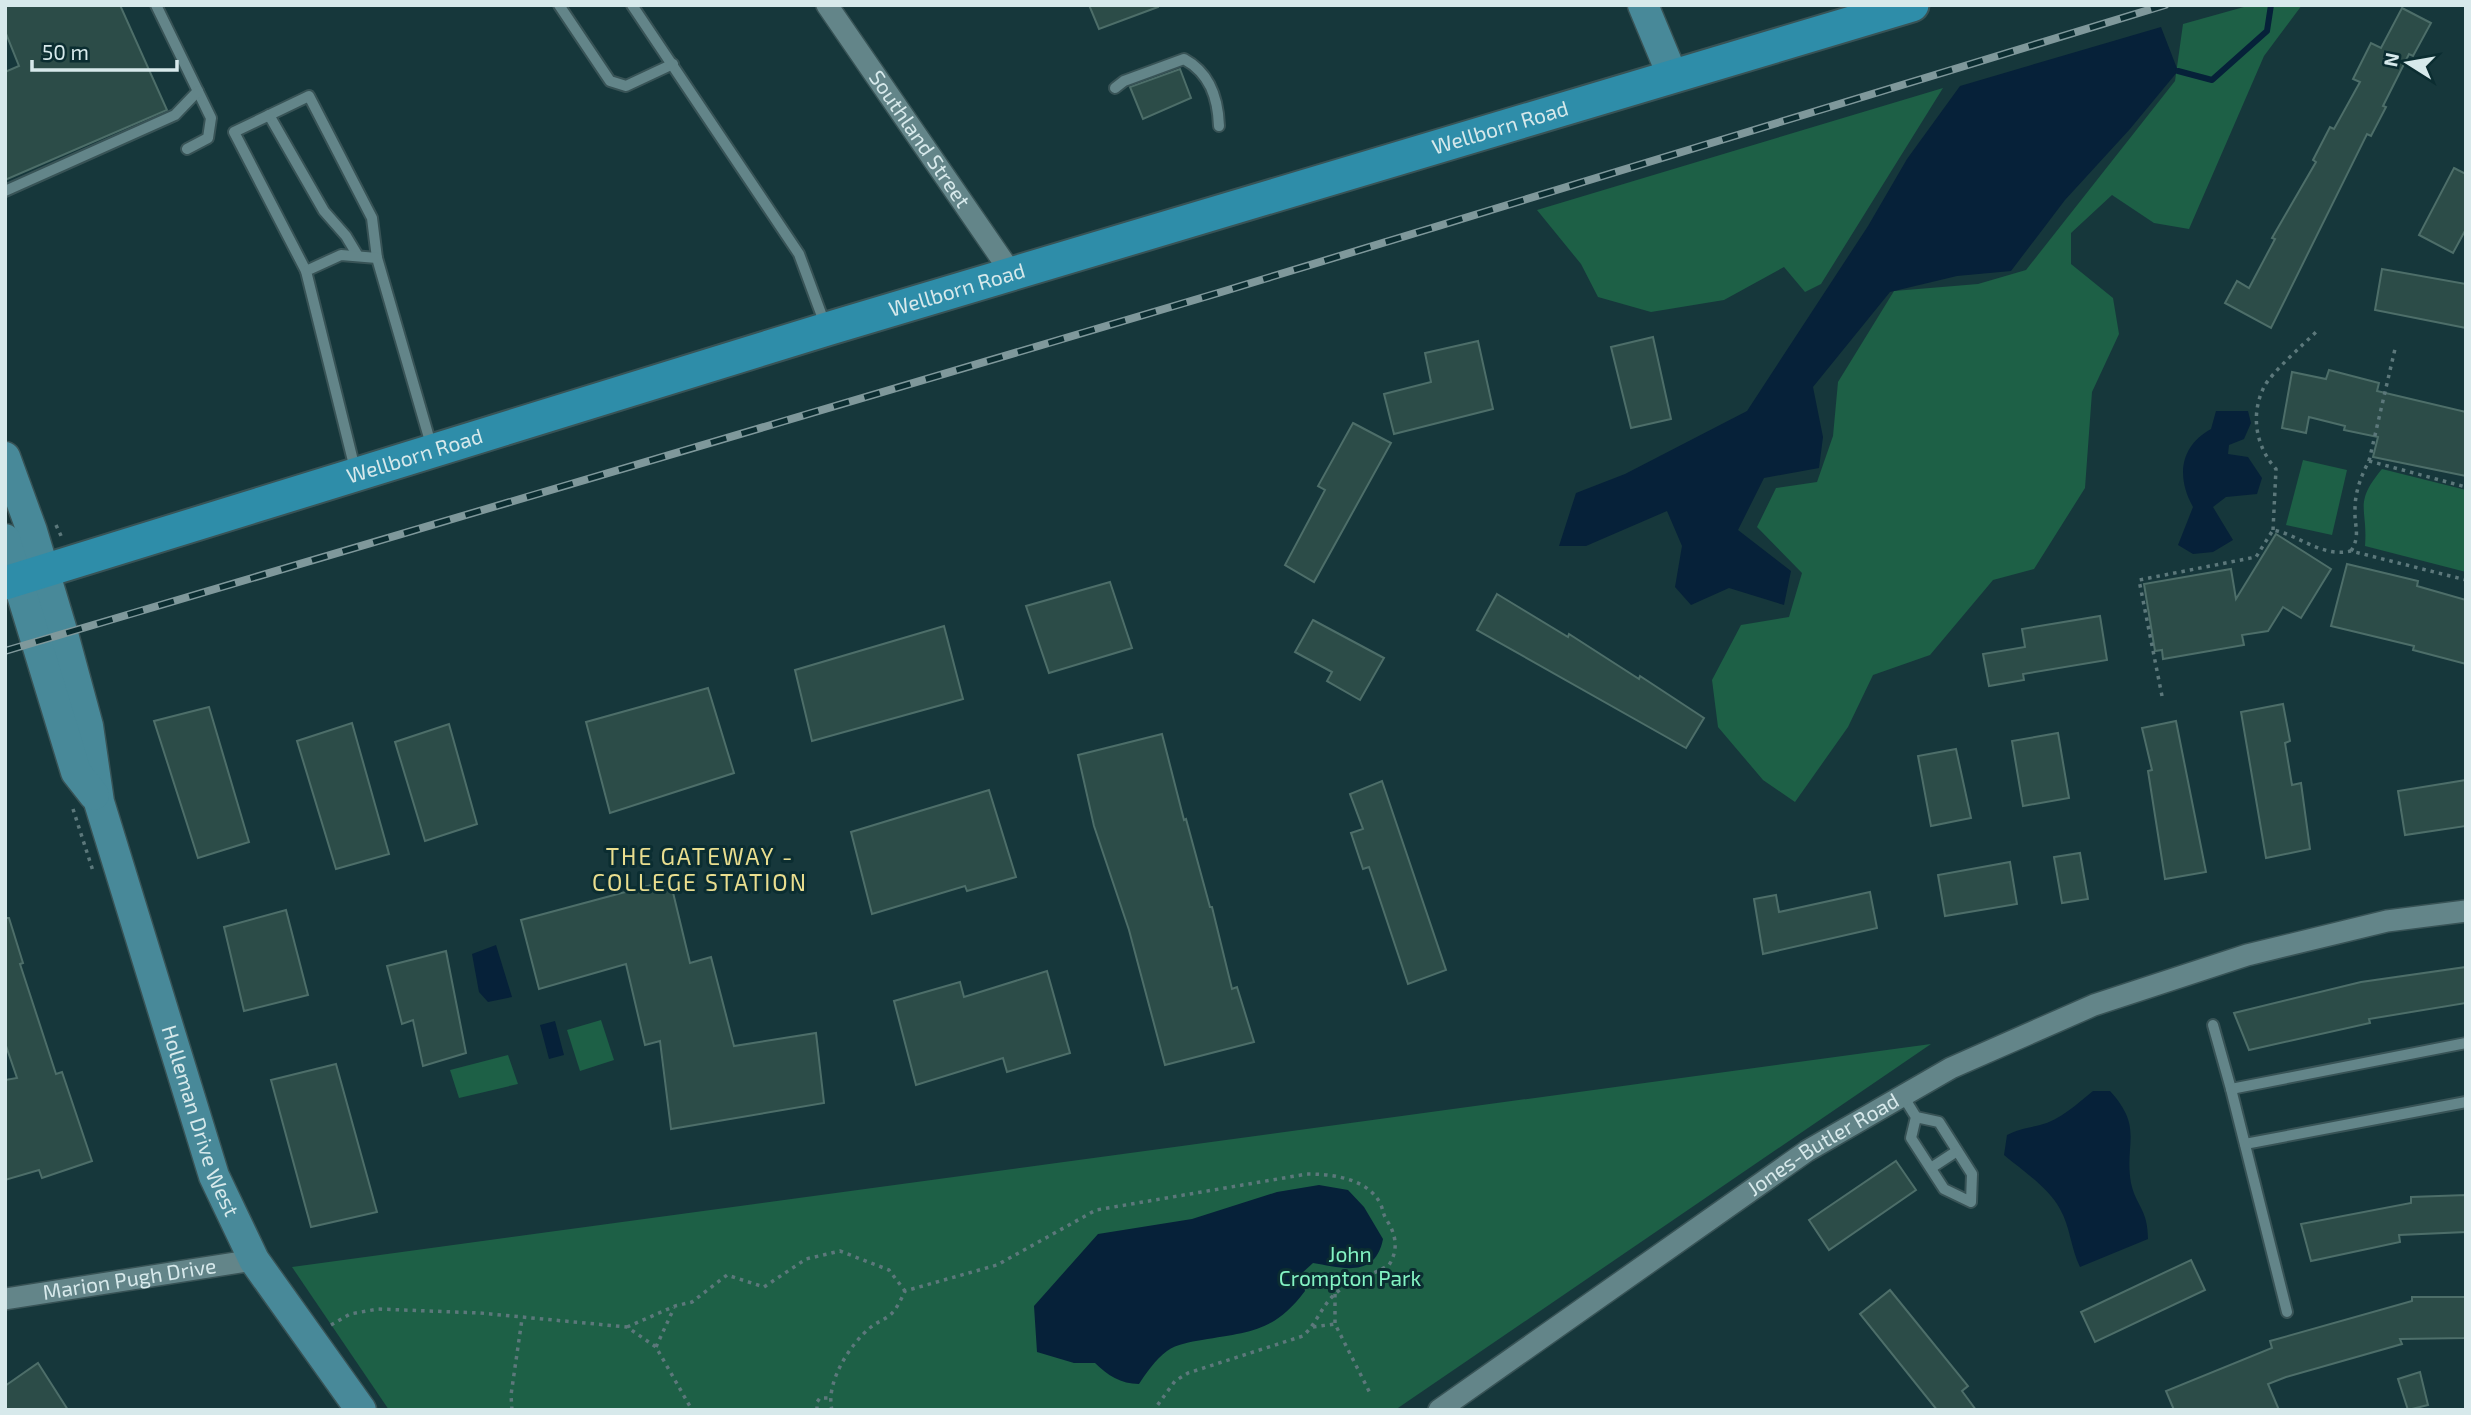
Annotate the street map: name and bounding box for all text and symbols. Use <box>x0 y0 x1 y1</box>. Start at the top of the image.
scale bar <box>32 28 177 72</box>
north arrow <box>2373 28 2443 98</box>
text: 50 m <box>42 39 89 64</box>
text: N <box>2378 51 2403 69</box>
street label: Southland Street <box>865 65 977 212</box>
street label: Wellborn Road <box>1429 94 1571 159</box>
street label: Wellborn Road <box>885 257 1028 321</box>
street label: Wellborn Road <box>343 422 485 488</box>
district label: THE GATEWAY - COLLEGE STATION <box>592 842 808 896</box>
street label: Holleman Drive West <box>157 1022 245 1220</box>
street label: Jones-Butler Road <box>1742 1087 1903 1200</box>
park label: John Crompton Park <box>1279 1241 1421 1290</box>
street label: Marion Pugh Drive <box>41 1252 218 1304</box>

